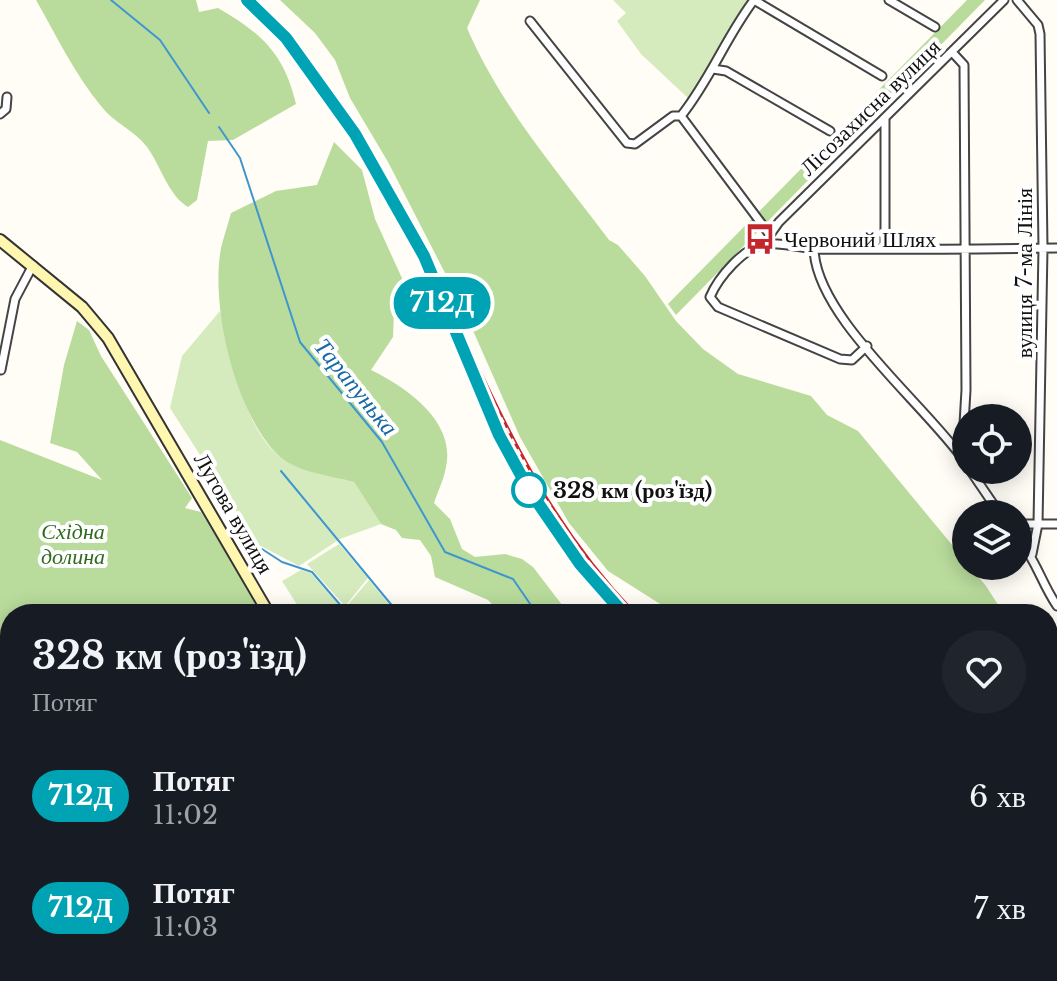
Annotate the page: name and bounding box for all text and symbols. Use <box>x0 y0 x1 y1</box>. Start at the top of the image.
street label: Лісозахисна вулиця <box>794 33 946 181</box>
street label: вулиця 7-ма Лінія <box>1011 188 1038 358</box>
bus stop icon: Червоний Шлях <box>743 222 777 256</box>
place label: Червоний Шлях <box>784 226 936 253</box>
line badge: 712Д <box>386 277 498 329</box>
text: 712Д <box>410 285 474 320</box>
water label: Тарапунька <box>308 332 404 441</box>
map controls <box>952 404 1032 580</box>
button: locate <box>952 404 1032 484</box>
street label: Лугова вулиця <box>188 448 279 579</box>
marker: 328 км (роз'їзд) <box>512 473 546 507</box>
place label: 328 км (роз'їзд) <box>553 477 712 504</box>
button: layers <box>952 500 1032 580</box>
park label: Східна долина <box>41 518 105 570</box>
button: heart <box>942 630 1026 714</box>
text: 328 км (роз'їзд) <box>32 632 307 679</box>
text: Потяг <box>32 686 97 718</box>
text: Потяг <box>153 762 235 799</box>
text: 712Д <box>48 778 113 813</box>
text: 6 хв <box>969 778 1026 815</box>
text: 11:02 <box>153 799 218 831</box>
text: Потяг <box>153 874 235 911</box>
text: 712Д <box>48 890 113 925</box>
text: 7 хв <box>973 890 1026 927</box>
text: 11:03 <box>153 911 218 943</box>

